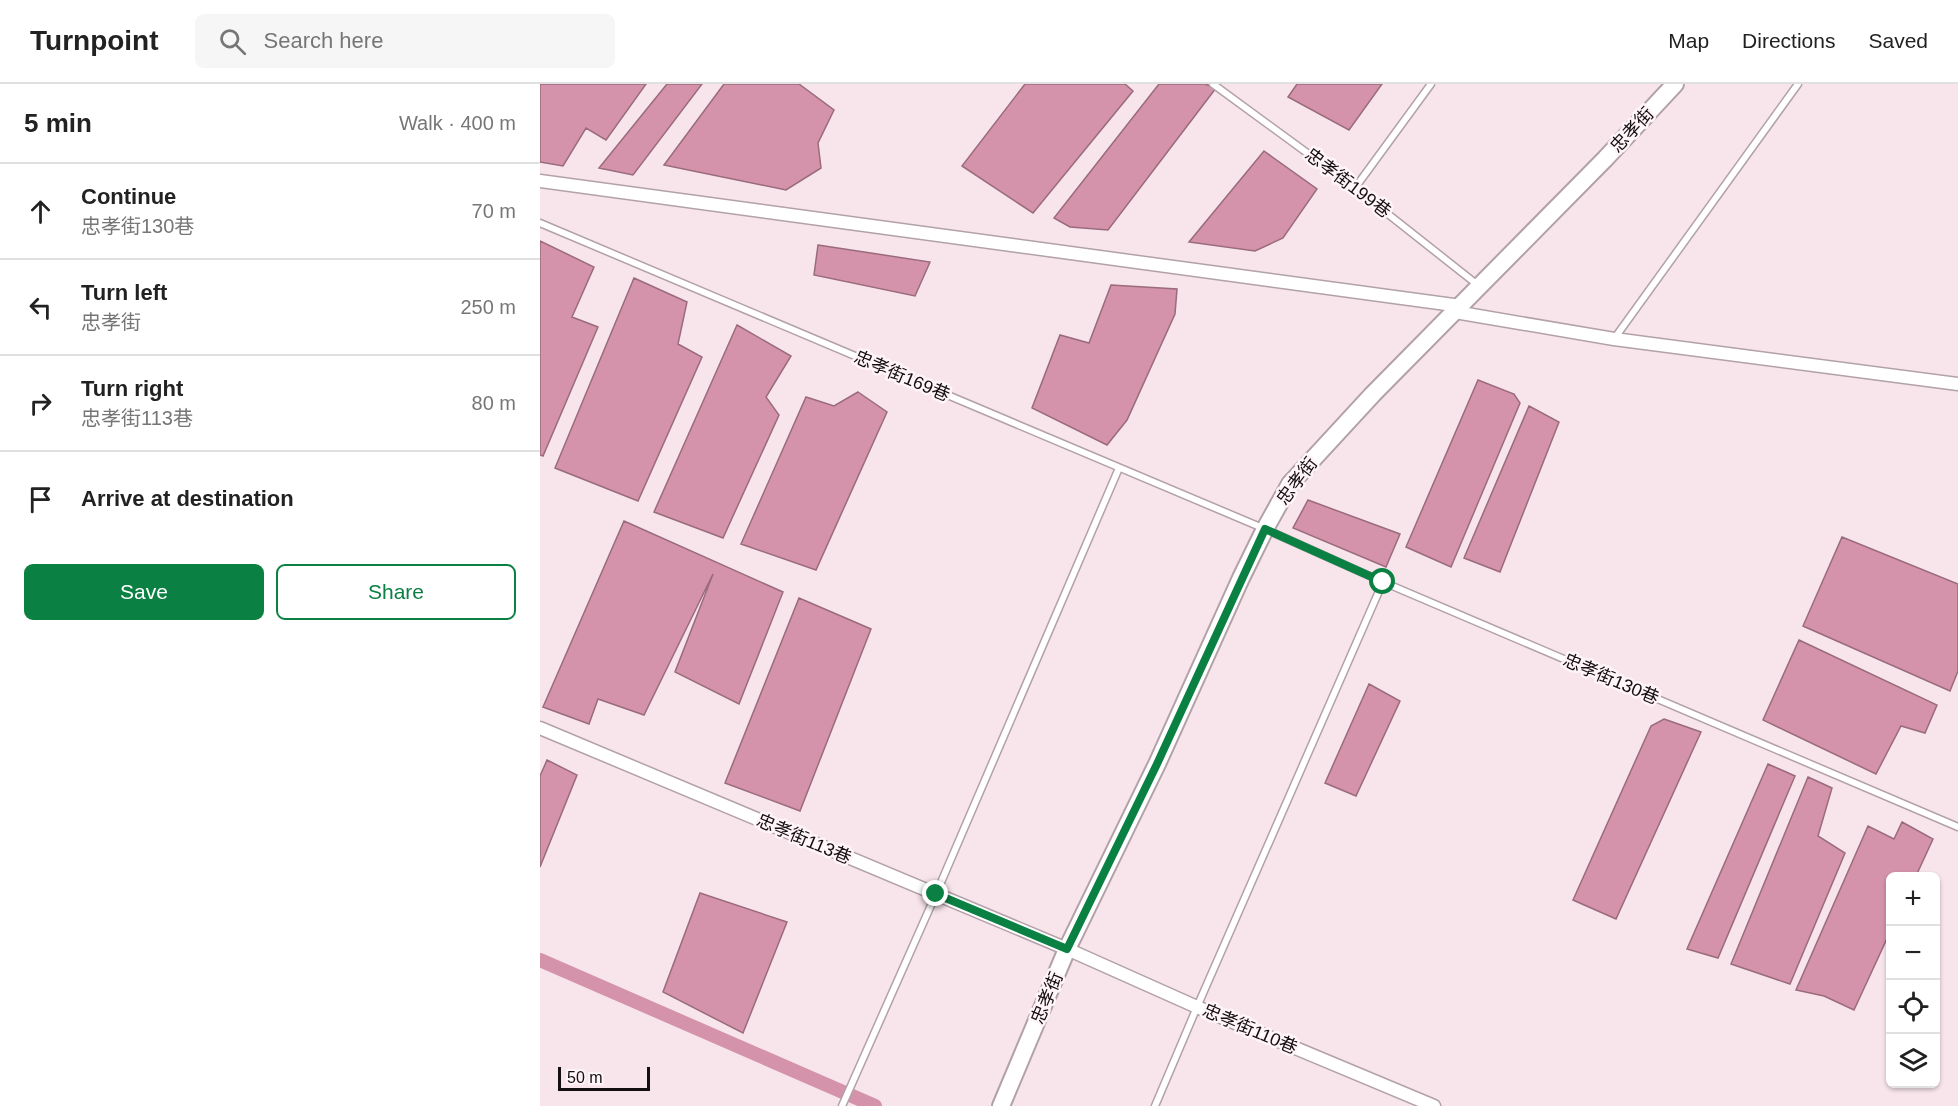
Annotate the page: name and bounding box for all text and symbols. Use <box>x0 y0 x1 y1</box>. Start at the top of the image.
search box <box>195 14 615 68</box>
text: Turnpoint <box>30 25 159 56</box>
icon: search <box>216 25 249 58</box>
text: Search here <box>264 28 383 53</box>
text: Map <box>1668 29 1709 52</box>
text: Directions <box>1742 29 1835 52</box>
text: Saved <box>1868 29 1928 52</box>
street label: 忠孝街 <box>1606 103 1658 157</box>
text: 5 min <box>24 108 92 138</box>
text: Walk · 400 m <box>399 112 516 134</box>
street label: 忠孝街199巷 <box>1301 144 1395 222</box>
text: Continue <box>81 184 176 209</box>
icon: ahead <box>24 195 57 228</box>
text: 70 m <box>472 200 516 222</box>
text: 忠孝街130巷 <box>81 215 194 237</box>
text: Turn left <box>81 280 167 305</box>
icon: left <box>24 291 57 324</box>
text: 250 m <box>460 296 516 318</box>
text: 忠孝街 <box>81 311 141 333</box>
street label: 忠孝街169巷 <box>851 347 953 405</box>
text: Turn right <box>81 376 183 401</box>
icon: right <box>24 387 57 420</box>
text: 80 m <box>472 392 516 414</box>
text: 忠孝街113巷 <box>81 407 193 429</box>
street label: 忠孝街 <box>1273 453 1321 509</box>
icon: arrive <box>24 483 57 516</box>
text: Arrive at destination <box>81 486 294 511</box>
button: Save <box>24 564 264 620</box>
button: Share <box>276 564 516 620</box>
route start <box>1369 568 1395 594</box>
street label: 忠孝街130巷 <box>1560 650 1662 708</box>
street label: 忠孝街113巷 <box>754 810 854 868</box>
map controls <box>1886 872 1940 1088</box>
button: + <box>1886 872 1940 926</box>
route end <box>922 880 948 906</box>
button: − <box>1886 926 1940 980</box>
street label: 忠孝街 <box>1027 969 1067 1027</box>
button: locate <box>1886 980 1940 1034</box>
street label: 忠孝街110巷 <box>1200 1000 1300 1058</box>
button: layers <box>1886 1034 1940 1088</box>
scale bar <box>558 1064 650 1092</box>
text: 50 m <box>567 1069 603 1086</box>

